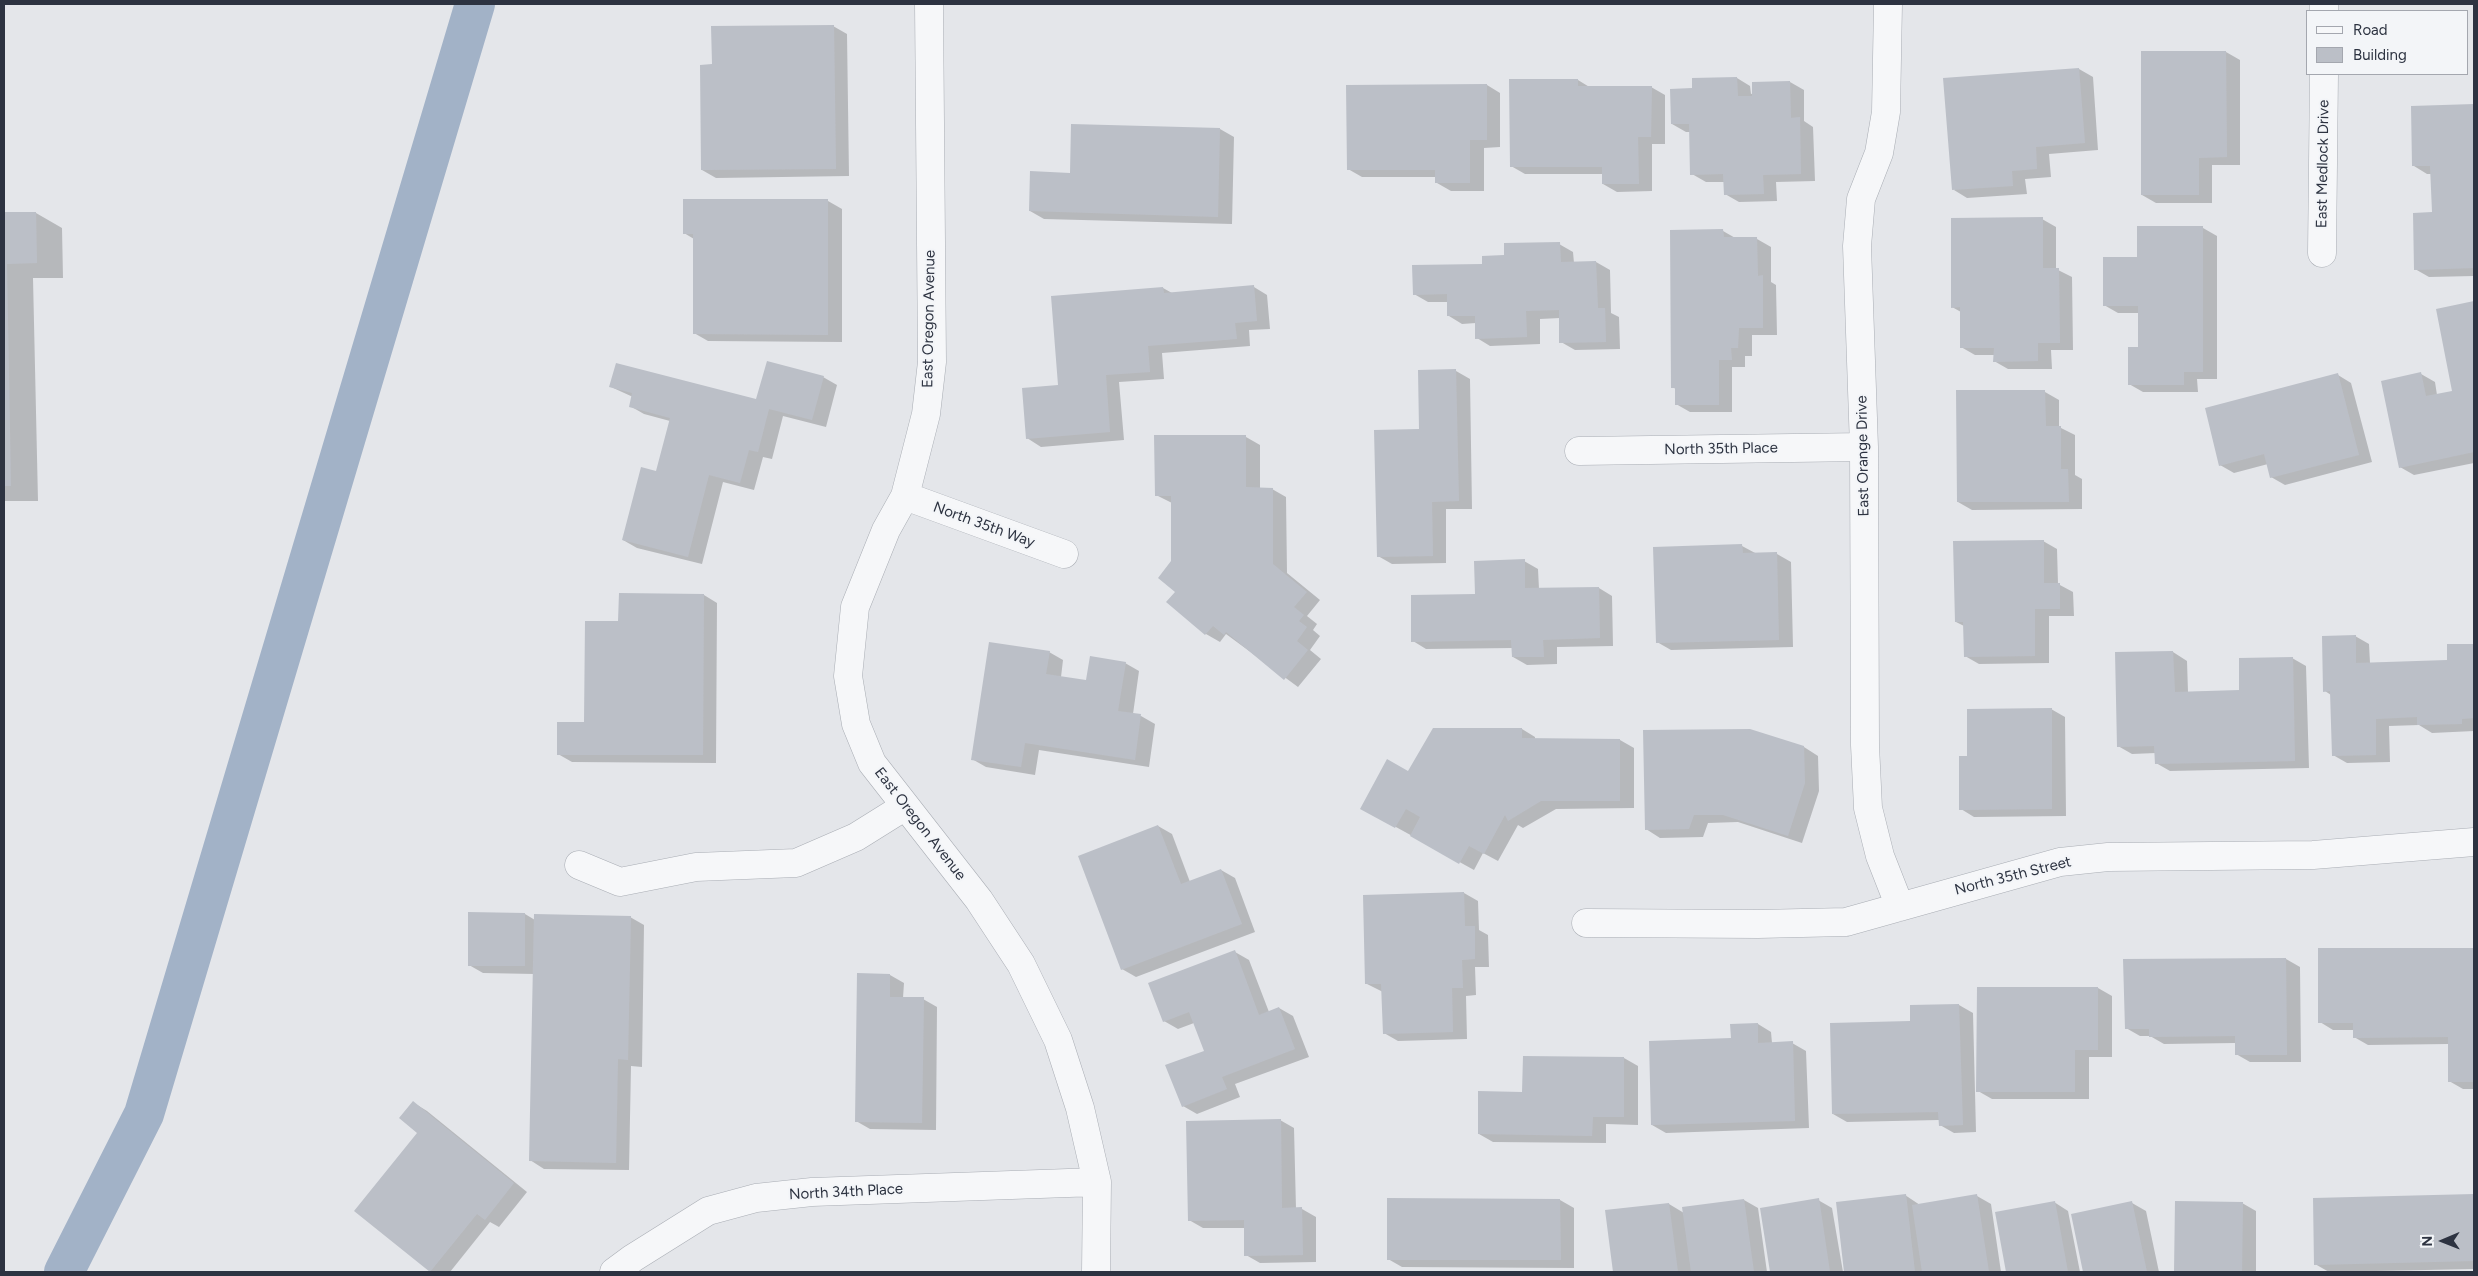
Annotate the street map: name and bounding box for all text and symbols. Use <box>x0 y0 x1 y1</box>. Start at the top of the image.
legend <box>2306 10 2468 75</box>
text: Road <box>2353 21 2388 39</box>
text: Building <box>2353 46 2407 64</box>
street label: East Medlock Drive <box>2313 100 2333 228</box>
street label: East Oregon Avenue <box>919 250 939 388</box>
street label: East Orange Drive <box>1853 395 1873 517</box>
street label: North 35th Place <box>1664 439 1778 459</box>
street label: North 35th Way <box>931 498 1037 552</box>
street label: East Oregon Avenue <box>870 764 970 884</box>
street label: North 35th Street <box>1953 853 2073 899</box>
street label: North 34th Place <box>788 1180 904 1204</box>
north arrow <box>2418 1216 2468 1266</box>
text: N <box>2419 1236 2436 1247</box>

